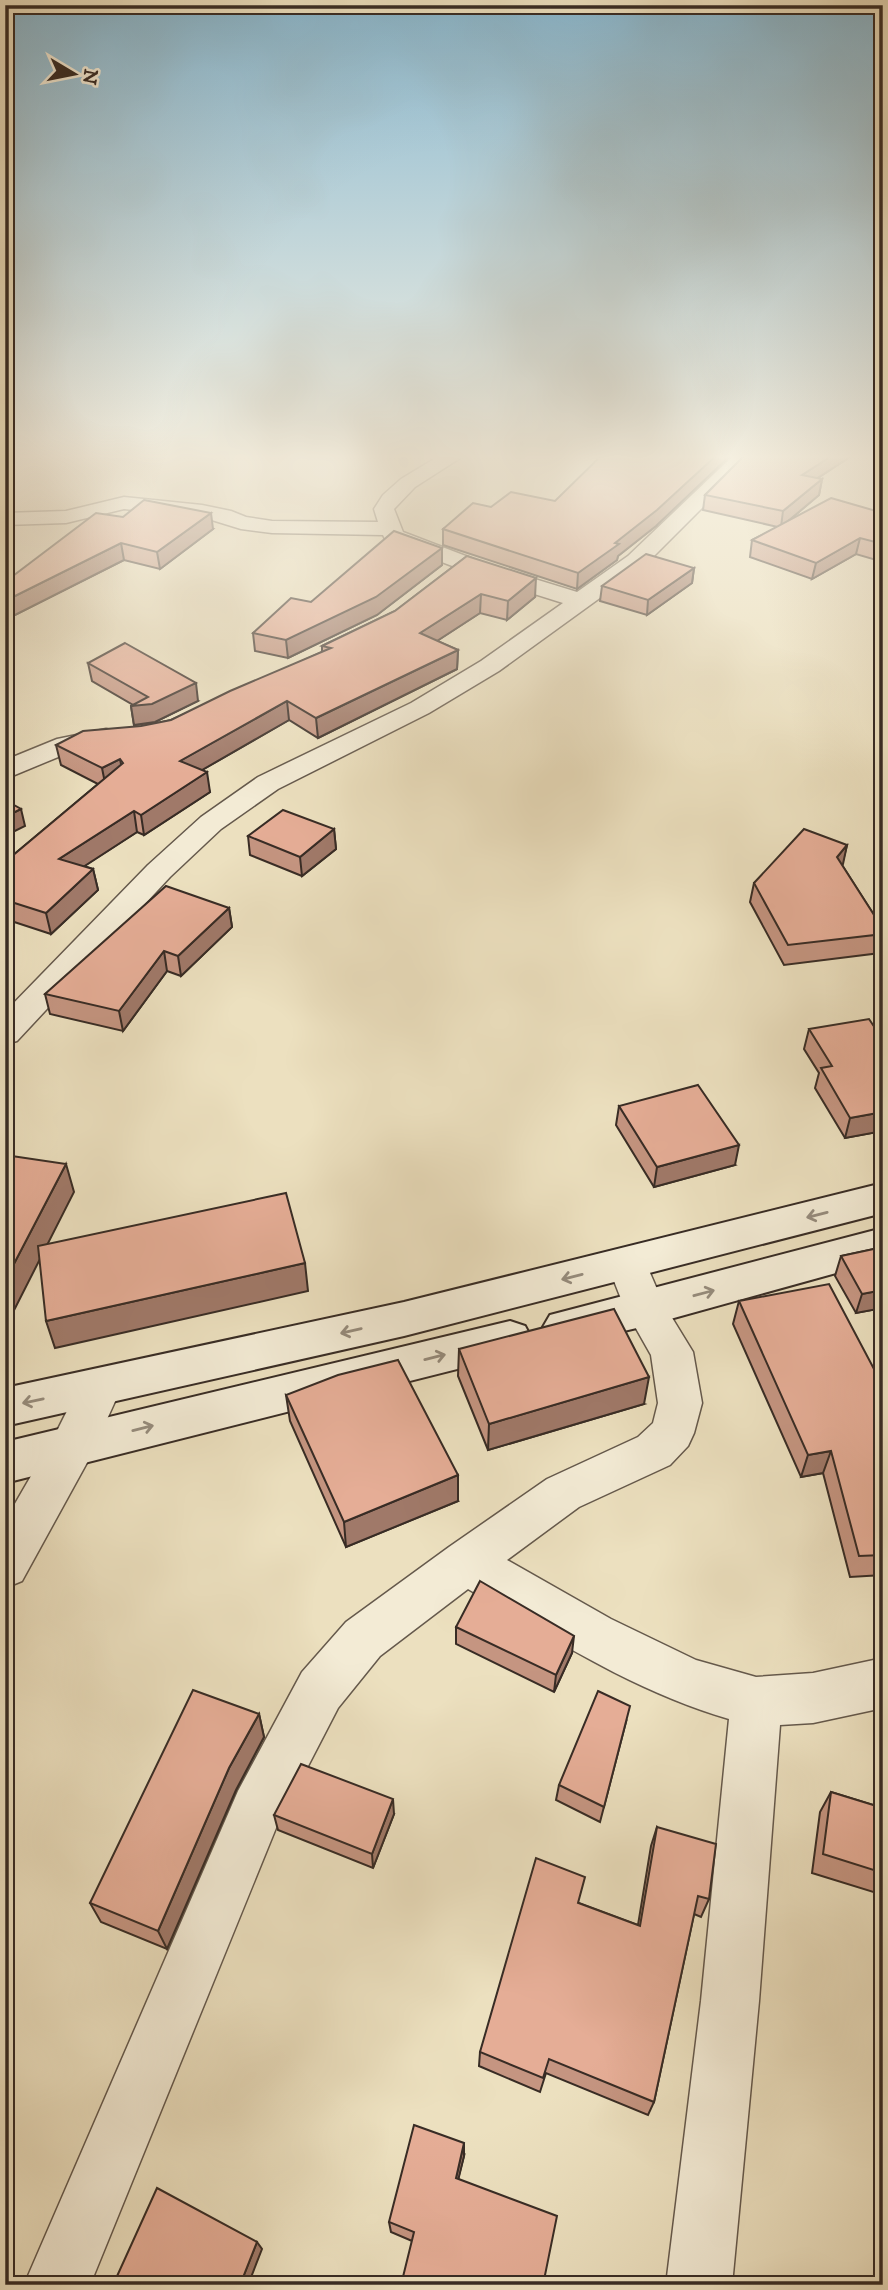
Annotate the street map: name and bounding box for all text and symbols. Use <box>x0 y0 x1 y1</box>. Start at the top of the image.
north arrow <box>38 38 108 108</box>
text: N <box>77 67 102 87</box>
one-way arrow <box>806 1209 828 1222</box>
one-way arrow <box>561 1271 584 1284</box>
one-way arrow <box>693 1285 715 1298</box>
one-way arrow <box>340 1324 363 1338</box>
one-way arrow <box>423 1350 446 1363</box>
one-way arrow <box>23 1395 45 1408</box>
one-way arrow <box>131 1421 154 1434</box>

